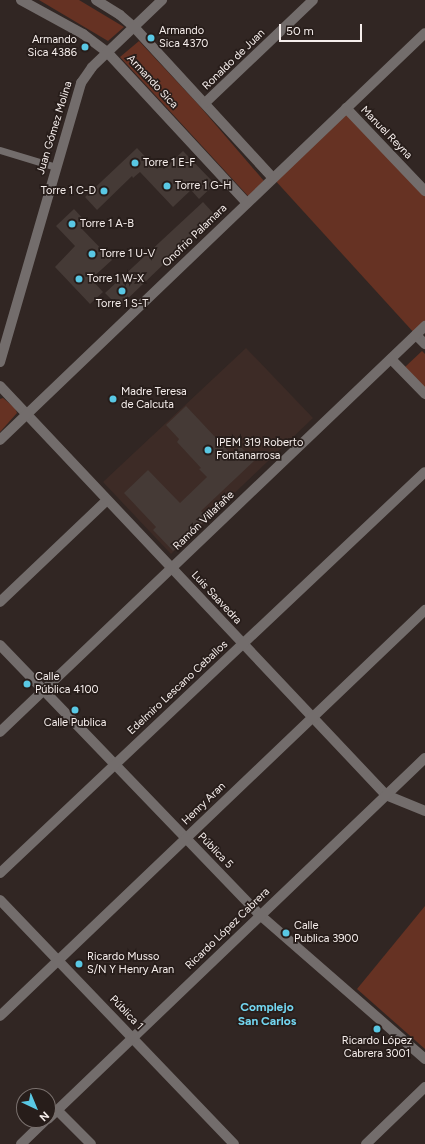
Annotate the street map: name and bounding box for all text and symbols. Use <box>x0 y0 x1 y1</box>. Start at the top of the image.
scale bar <box>281 16 364 42</box>
text: 50 m <box>286 24 314 38</box>
place label: Armando Sica 4370 <box>159 25 208 51</box>
street label: Ronaldo de Juan <box>200 27 268 93</box>
marker: Armando Sica 4370 <box>146 33 156 43</box>
place label: Armando Sica 4386 <box>28 34 77 60</box>
marker: Armando Sica 4386 <box>80 42 90 52</box>
street label: Armando Sica <box>124 52 180 112</box>
street label: Juan Gómez Molina <box>35 80 75 176</box>
street label: Manuel Reyna <box>357 104 415 162</box>
place label: Torre 1 E-F <box>143 156 195 170</box>
marker: Torre 1 E-F <box>130 158 140 168</box>
place label: Torre 1 G-H <box>175 179 231 193</box>
marker: Torre 1 G-H <box>162 181 172 191</box>
place label: Torre 1 C-D <box>41 184 96 198</box>
marker: Torre 1 C-D <box>99 186 109 196</box>
street label: Onofrio Palamara <box>160 202 230 270</box>
place label: Torre 1 A-B <box>80 217 134 231</box>
marker: Torre 1 A-B <box>67 219 77 229</box>
place label: Torre 1 U-V <box>100 247 155 261</box>
marker: Torre 1 U-V <box>87 249 97 259</box>
place label: Torre 1 W-X <box>87 272 144 286</box>
marker: Torre 1 W-X <box>74 274 84 284</box>
marker: Torre 1 S-T <box>117 286 127 296</box>
place label: Torre 1 S-T <box>96 297 148 311</box>
place label: Madre Teresa de Calcuta <box>121 386 187 412</box>
marker: Madre Teresa de Calcuta <box>108 394 118 404</box>
place label: IPEM 319 Roberto Fontanarrosa <box>216 437 303 463</box>
marker: IPEM 319 Roberto Fontanarrosa <box>203 445 213 455</box>
street label: Ramón Villafañe <box>171 489 237 553</box>
street label: Luis Saavedra <box>188 569 244 627</box>
street label: Edelmiro Lescano Ceballos <box>125 638 231 738</box>
place label: Calle Pública 4100 <box>35 671 99 697</box>
marker: Calle Pública 4100 <box>22 679 32 689</box>
marker: Calle Publica <box>70 705 80 715</box>
place label: Calle Publica <box>44 716 106 730</box>
street label: Henry Aran <box>179 780 229 828</box>
street label: Pública 5 <box>195 830 235 872</box>
street label: Ricardo López Cabrera <box>183 885 273 973</box>
place label: Calle Publica 3900 <box>294 920 358 946</box>
marker: Calle Publica 3900 <box>281 928 291 938</box>
place label: Ricardo Musso S/N Y Henry Aran <box>87 951 174 977</box>
marker: Ricardo Musso S/N Y Henry Aran <box>74 959 84 969</box>
street label: Pública 1 <box>106 993 146 1033</box>
district label: Complejo San Carlos <box>238 1001 296 1029</box>
marker: Ricardo López Cabrera 3001 <box>372 1024 382 1034</box>
place label: Ricardo López Cabrera 3001 <box>342 1035 412 1061</box>
north arrow <box>16 1088 56 1128</box>
text: N <box>36 1109 52 1124</box>

